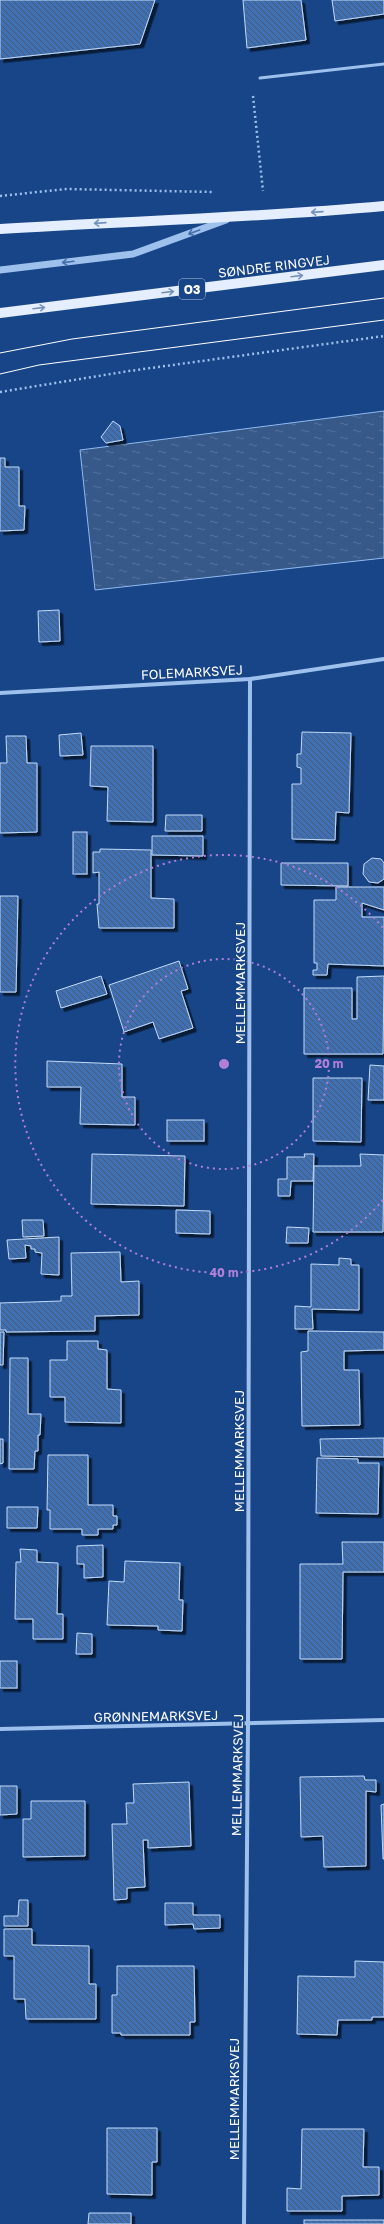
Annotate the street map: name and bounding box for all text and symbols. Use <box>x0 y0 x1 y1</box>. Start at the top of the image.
one-way arrow <box>311 208 324 215</box>
one-way arrow <box>93 219 106 226</box>
one-way arrow <box>188 228 200 236</box>
street label: SØNDRE RINGVEJ <box>217 251 331 281</box>
one-way arrow <box>62 258 75 266</box>
one-way arrow <box>290 272 303 280</box>
road number: O3 <box>179 279 205 299</box>
one-way arrow <box>161 288 174 296</box>
one-way arrow <box>32 304 45 311</box>
street label: FOLEMARKSVEJ <box>141 661 243 683</box>
street label: MELLEMMARKSVEJ <box>232 922 248 1044</box>
text: 20 m <box>315 1056 343 1071</box>
centre of rings <box>217 1057 231 1071</box>
text: 40 m <box>210 1265 238 1280</box>
street label: MELLEMMARKSVEJ <box>231 1390 247 1512</box>
street label: GRØNNEMARKSVEJ <box>93 1707 219 1725</box>
street label: MELLEMMARKSVEJ <box>228 1714 246 1836</box>
street label: MELLEMMARKSVEJ <box>226 2038 242 2160</box>

